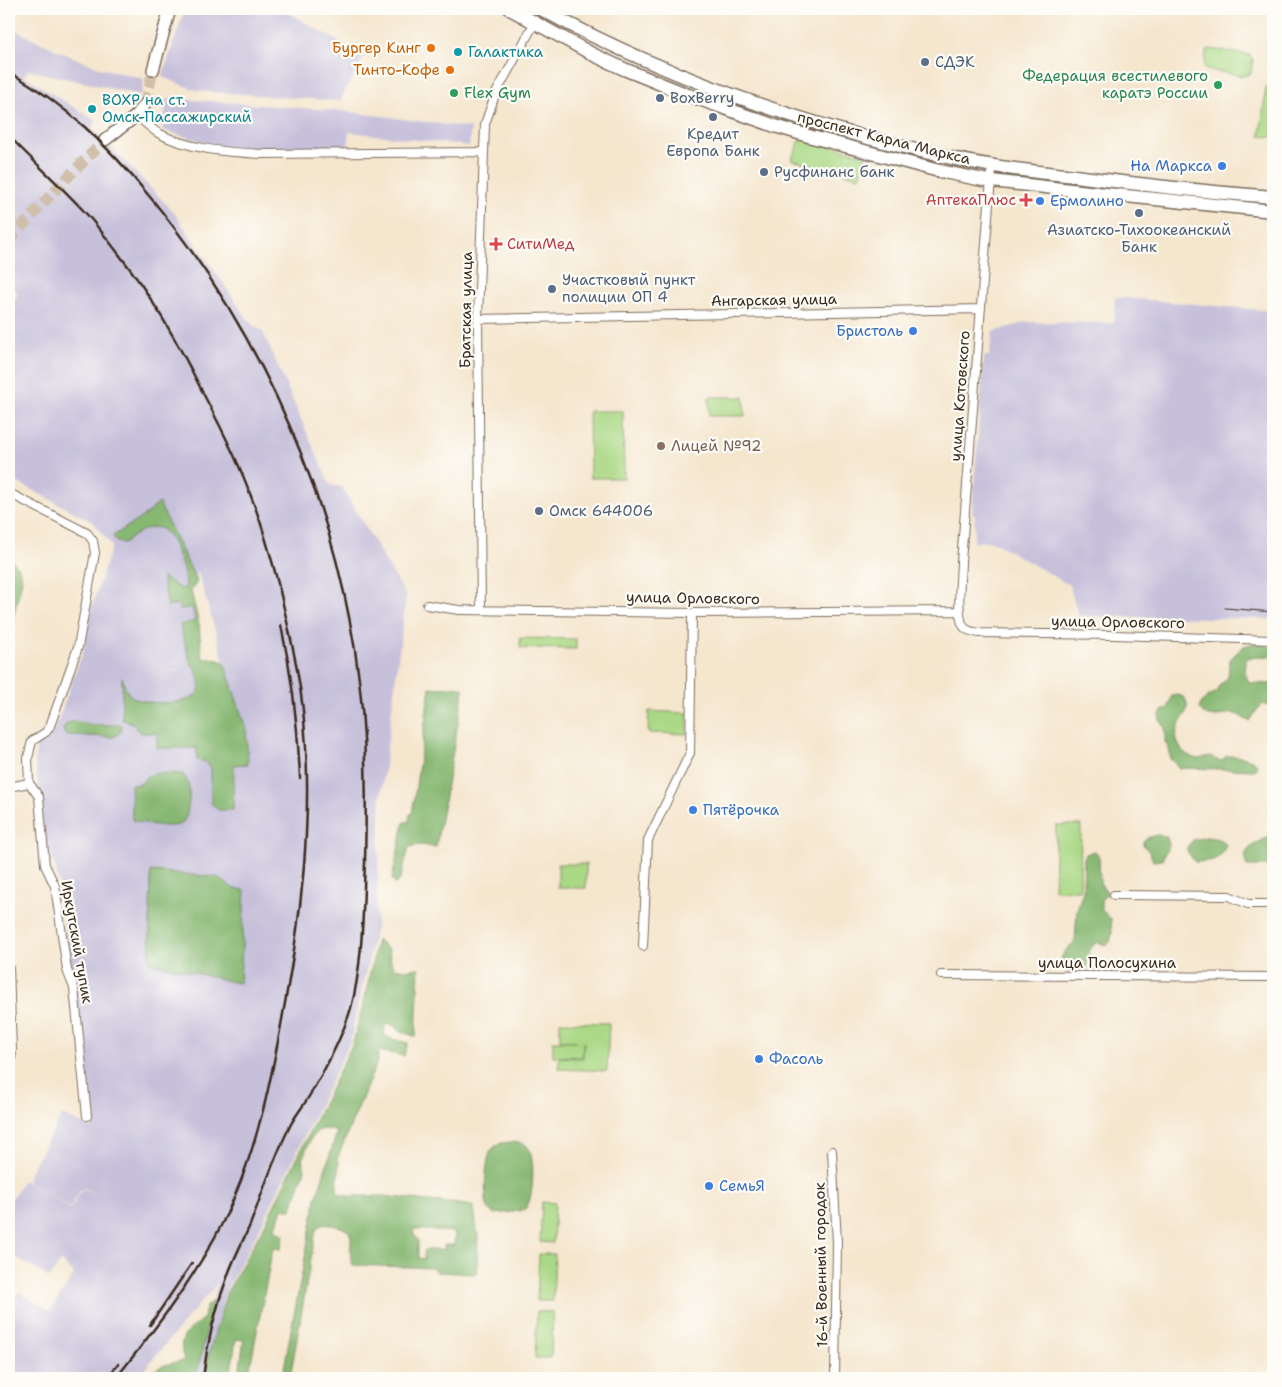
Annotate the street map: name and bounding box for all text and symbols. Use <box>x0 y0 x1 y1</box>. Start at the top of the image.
place label: Бургер Кинг <box>332 38 421 58</box>
marker: Бургер Кинг <box>425 42 437 54</box>
place label: Галактика <box>468 42 544 62</box>
marker: Галактика <box>452 46 464 58</box>
place label: СДЭК <box>935 52 975 72</box>
marker: СДЭК <box>919 56 931 68</box>
place label: Тинто-Кофе <box>353 60 440 80</box>
marker: Тинто-Кофе <box>444 64 456 76</box>
place label: Федерация всестилевого каратэ России <box>1022 66 1208 103</box>
marker: Федерация всестилевого каратэ России <box>1212 79 1224 91</box>
place label: Flex Gym <box>464 83 531 103</box>
marker: Flex Gym <box>448 87 460 99</box>
place label: BoxBerry <box>670 88 734 108</box>
place label: ВОХР на ст. Омск-Пассажирский <box>102 90 252 127</box>
marker: BoxBerry <box>654 92 666 104</box>
marker: ВОХР на ст. Омск-Пассажирский <box>86 103 98 115</box>
street label: проспект Карла Маркса <box>795 107 973 169</box>
marker: Кредит Европа Банк <box>707 111 719 123</box>
place label: Кредит Европа Банк <box>666 124 760 161</box>
place label: На Маркса <box>1130 156 1213 176</box>
marker: На Маркса <box>1216 160 1228 172</box>
place label: Русфинанс банк <box>774 162 895 182</box>
marker: Русфинанс банк <box>758 166 770 178</box>
place label: АптекаПлюс <box>926 190 1016 210</box>
place label: Ермолино <box>1050 191 1124 211</box>
marker: АптекаПлюс <box>1020 194 1032 206</box>
marker: Ермолино <box>1034 195 1046 207</box>
marker: Азиатско-Тихоокеанский Банк <box>1133 207 1145 219</box>
place label: Азиатско-Тихоокеанский Банк <box>1047 220 1231 257</box>
place label: СитиМед <box>507 234 575 254</box>
marker: СитиМед <box>489 237 503 251</box>
street label: Братская улица <box>455 251 477 369</box>
place label: Участковый пункт полиции ОП 4 <box>562 270 696 307</box>
marker: Участковый пункт полиции ОП 4 <box>546 283 558 295</box>
street label: Ангарская улица <box>711 289 838 311</box>
place label: Бристоль <box>836 321 903 341</box>
marker: Бристоль <box>907 325 919 337</box>
street label: улица Котовского <box>945 330 975 462</box>
place label: Лицей №92 <box>671 436 761 456</box>
marker: Лицей №92 <box>655 440 667 452</box>
place label: Омск 644006 <box>549 501 653 521</box>
marker: Омск 644006 <box>533 505 545 517</box>
street label: улица Орловского <box>626 587 760 609</box>
street label: улица Орловского <box>1051 611 1185 633</box>
place label: Пятёрочка <box>703 800 780 820</box>
marker: Пятёрочка <box>687 804 699 816</box>
street label: Иркутский тупик <box>56 879 98 1005</box>
street label: улица Полосухина <box>1038 953 1177 973</box>
place label: Фасоль <box>769 1049 824 1069</box>
marker: Фасоль <box>753 1053 765 1065</box>
place label: СемьЯ <box>719 1176 765 1196</box>
marker: СемьЯ <box>703 1180 715 1192</box>
street label: 16-й Военный городок <box>810 1182 832 1348</box>

